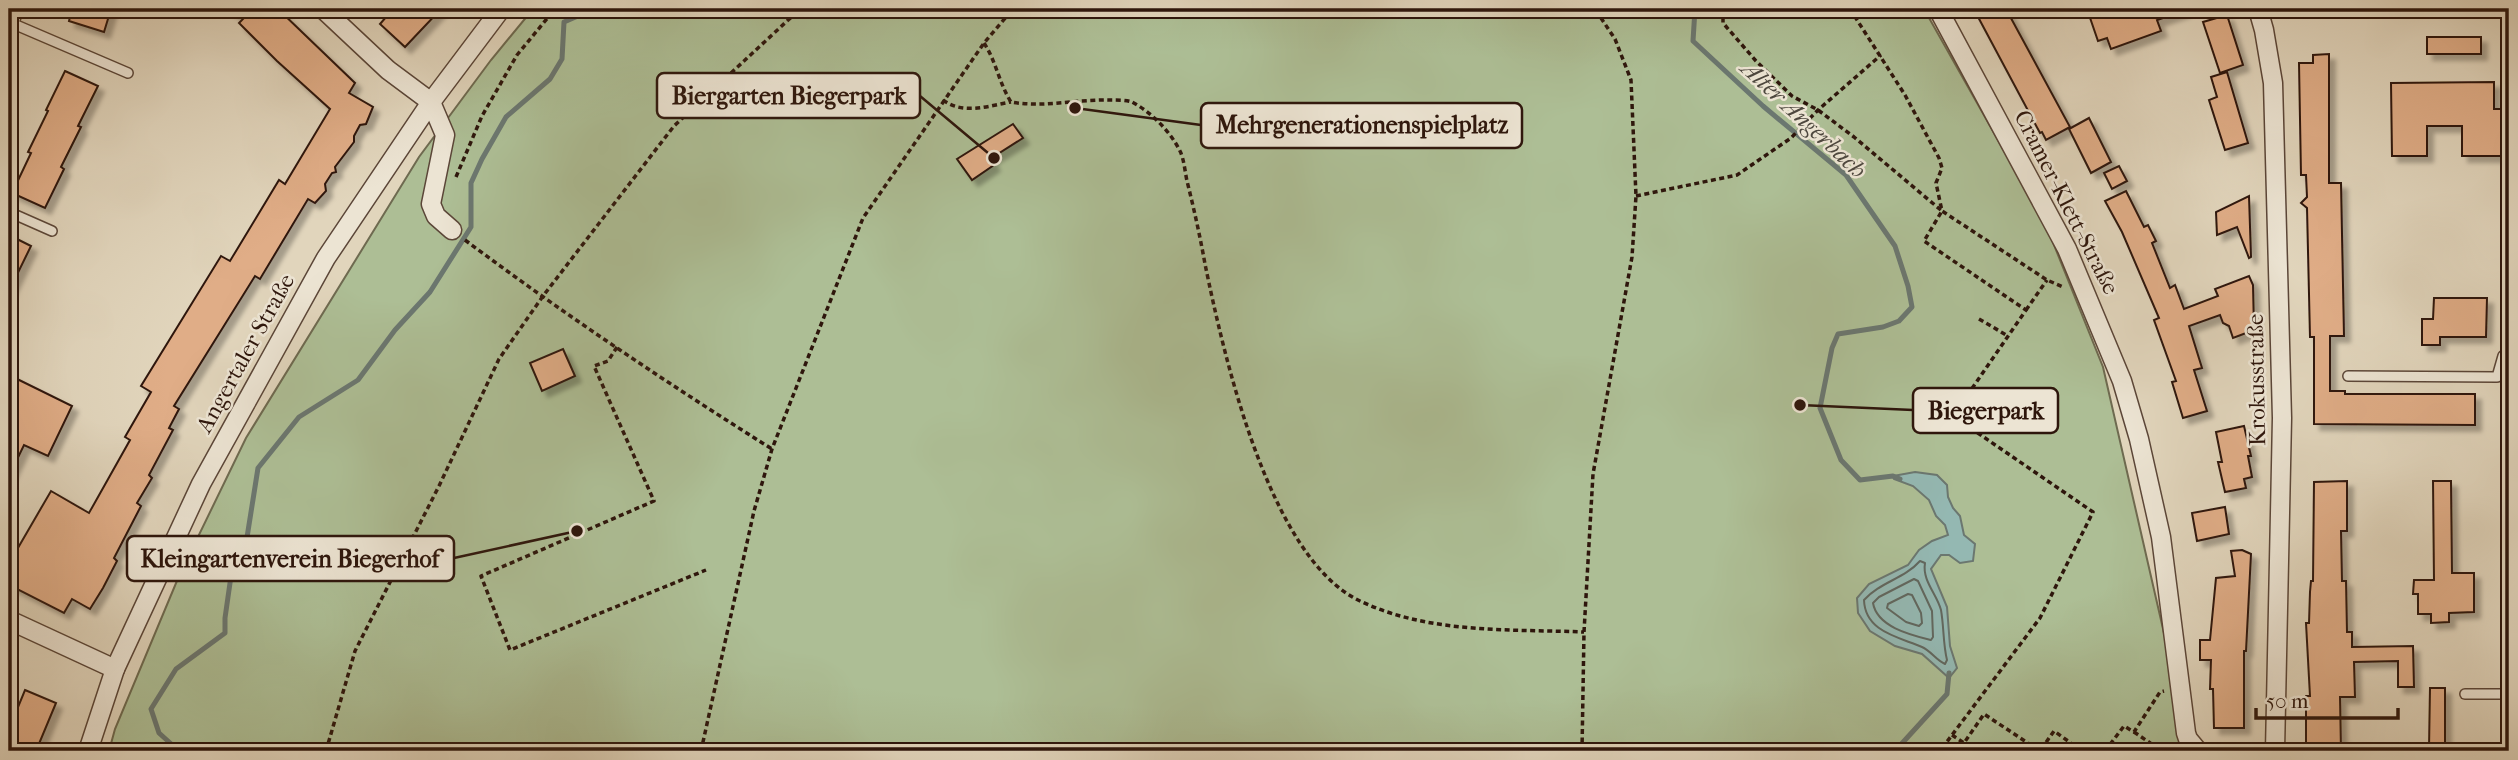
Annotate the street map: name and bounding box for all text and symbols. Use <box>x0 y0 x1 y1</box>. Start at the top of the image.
water label: Alter Angerbach <box>1734 52 1872 184</box>
callout: Biergarten Biegerpark <box>657 73 920 118</box>
text: Biergarten Biegerpark <box>672 82 907 110</box>
callout: Mehrgenerationenspielplatz <box>1201 103 1522 148</box>
street label: Cramer-Klett-Straße <box>2008 106 2125 299</box>
text: Mehrgenerationenspielplatz <box>1216 111 1509 139</box>
street label: Angertaler Straße <box>190 269 300 438</box>
street label: Krokusstraße <box>2242 314 2271 446</box>
callout: Biegerpark <box>1913 388 2058 433</box>
text: Biegerpark <box>1928 397 2045 425</box>
callout: Kleingartenverein Biegerhof <box>127 536 454 581</box>
text: Kleingartenverein Biegerhof <box>141 545 445 573</box>
scale bar <box>2256 676 2397 720</box>
text: 50 m <box>2266 689 2309 713</box>

